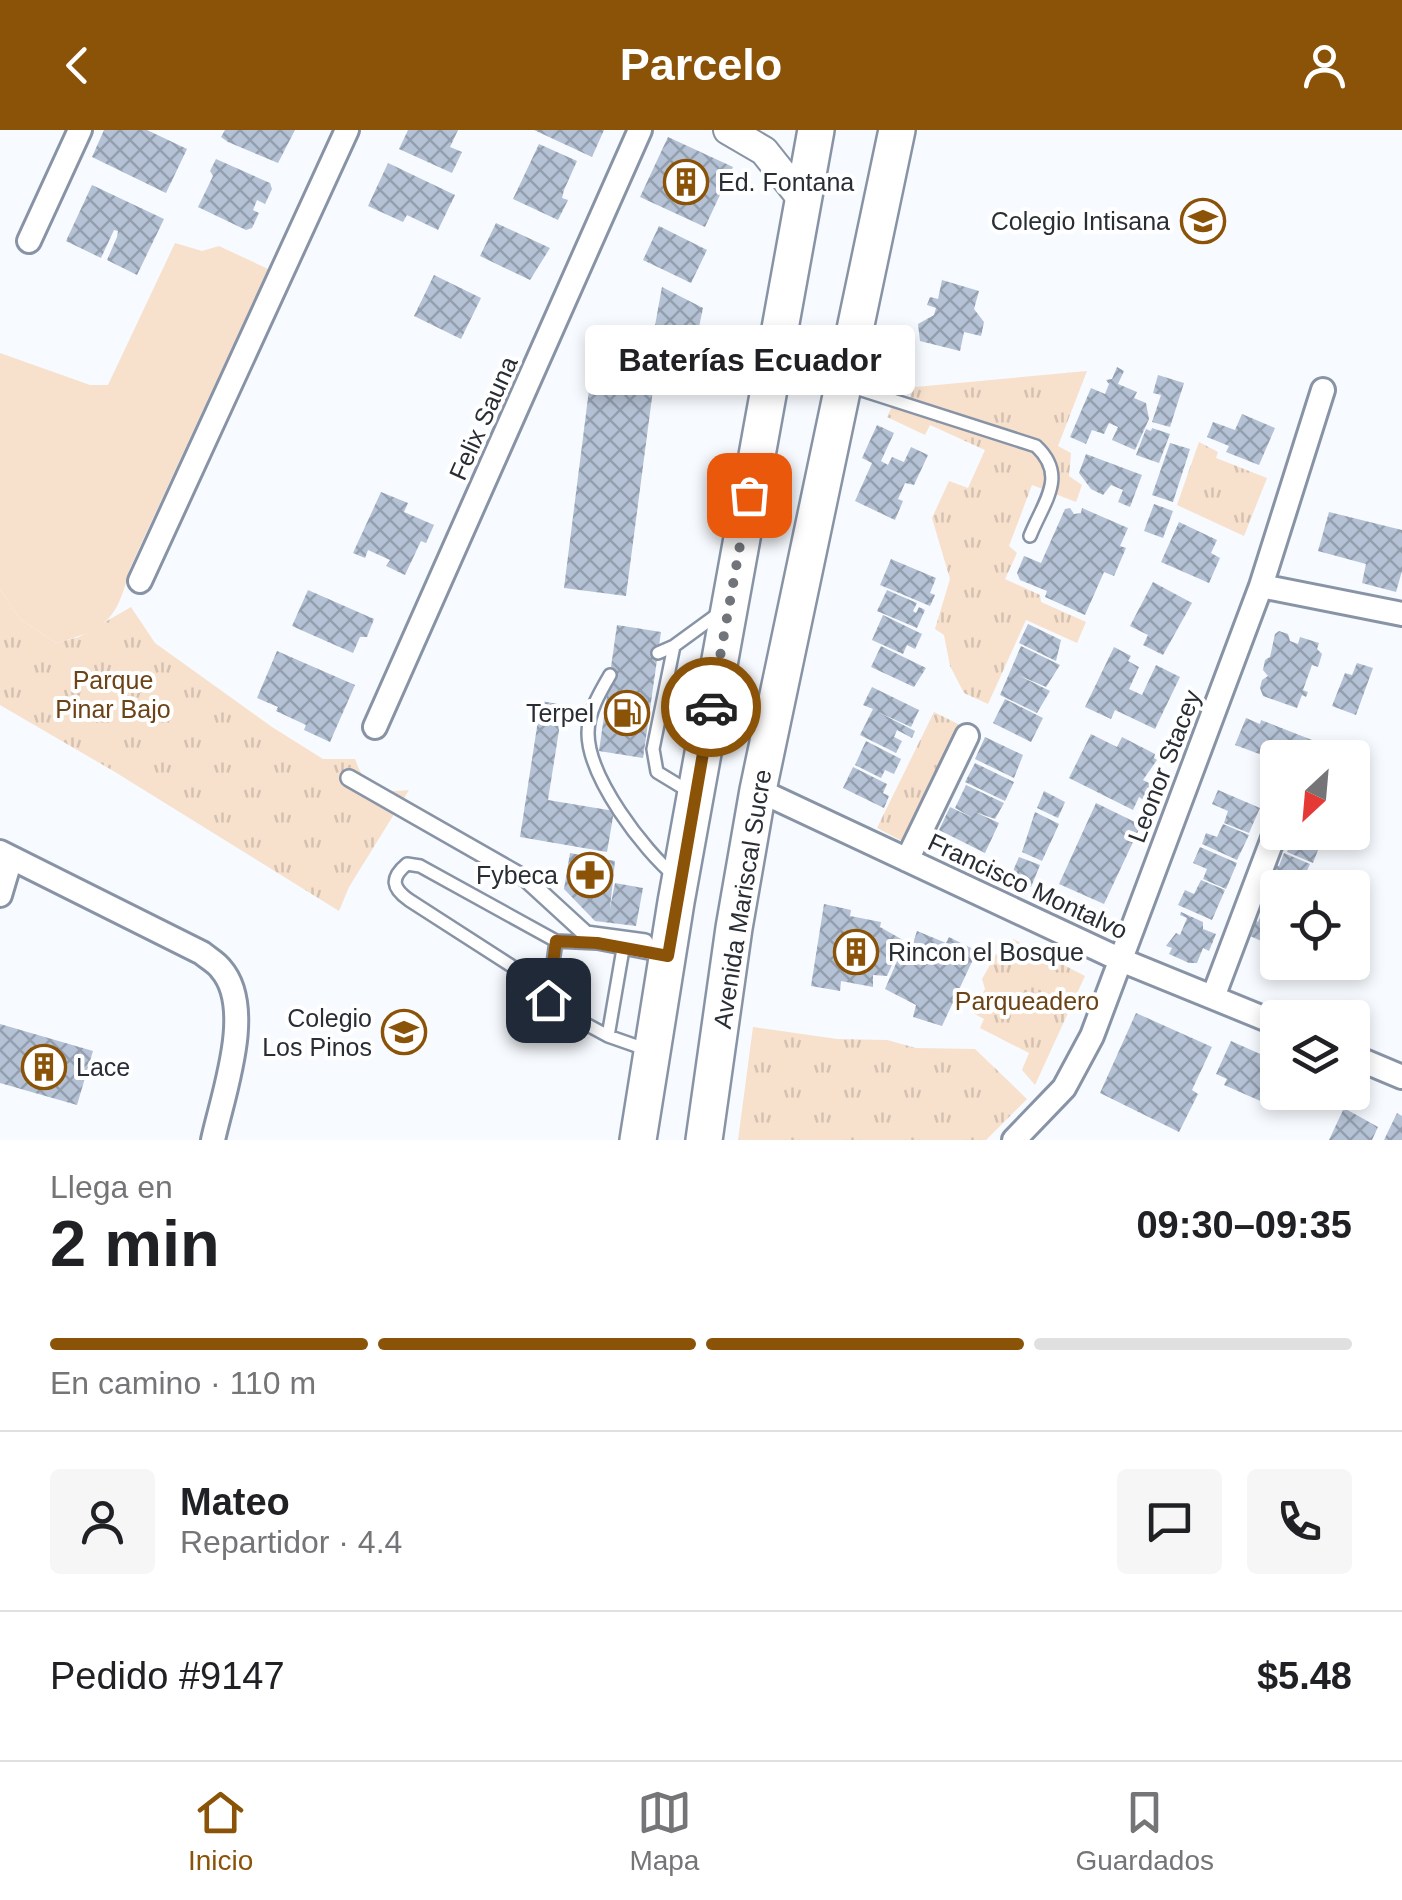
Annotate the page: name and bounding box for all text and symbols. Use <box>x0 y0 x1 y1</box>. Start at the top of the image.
icon: back <box>50 38 105 93</box>
icon: person <box>1297 38 1352 93</box>
text: Parcelo <box>620 39 782 90</box>
building icon: Ed. Fontana <box>663 159 709 205</box>
place label: Ed. Fontana <box>718 168 854 196</box>
school or university icon: Colegio Intisana <box>1180 198 1226 244</box>
place label: Colegio Intisana <box>991 207 1170 235</box>
callout: Baterías Ecuador <box>584 325 914 395</box>
text: Baterías Ecuador <box>618 342 882 378</box>
street label: Felix Sauna <box>443 352 523 484</box>
pin <box>707 453 792 538</box>
icon: bag <box>722 468 777 523</box>
courier <box>661 657 761 757</box>
park label: Parque Pinar Bajo <box>55 666 171 723</box>
icon: car <box>684 680 739 735</box>
street label: Leonor Stacey <box>1122 685 1206 846</box>
fuel station icon: Terpel <box>604 690 650 736</box>
place label: Terpel <box>526 699 594 727</box>
north arrow <box>1260 740 1370 850</box>
map controls <box>1260 740 1370 1110</box>
street label: Avenida Mariscal Sucre <box>708 767 776 1031</box>
street label: Francisco Montalvo <box>924 828 1132 944</box>
pharmacy icon: Fybeca <box>567 852 613 898</box>
place label: Fybeca <box>476 861 558 889</box>
button: locate <box>1260 870 1370 980</box>
building icon: Rincon el Bosque <box>833 929 879 975</box>
place label: Rincon el Bosque <box>888 938 1084 966</box>
pin <box>506 958 591 1043</box>
icon: home <box>521 973 576 1028</box>
park label: Parqueadero <box>955 987 1099 1015</box>
button: layers <box>1260 1000 1370 1110</box>
place label: Colegio Los Pinos <box>262 1004 372 1061</box>
school or university icon: Colegio Los Pinos <box>381 1009 427 1055</box>
building icon: Lace <box>21 1044 67 1090</box>
place label: Lace <box>76 1053 130 1081</box>
text: Llega en <box>50 1169 173 1205</box>
text: 09:30–09:35 <box>1136 1204 1352 1246</box>
text: 2 min <box>50 1207 220 1280</box>
text: En camino · 110 m <box>50 1365 316 1401</box>
button: person <box>50 1469 155 1574</box>
button: chat <box>1117 1469 1222 1574</box>
button: phone <box>1247 1469 1352 1574</box>
text: Mateo <box>180 1481 290 1523</box>
text: Repartidor · 4.4 <box>180 1524 402 1560</box>
text: Pedido #9147 <box>50 1655 285 1697</box>
text: $5.48 <box>1257 1655 1352 1697</box>
tab: Inicio <box>188 1785 253 1877</box>
tab: Mapa <box>629 1785 699 1877</box>
tab: Guardados <box>1075 1785 1214 1877</box>

